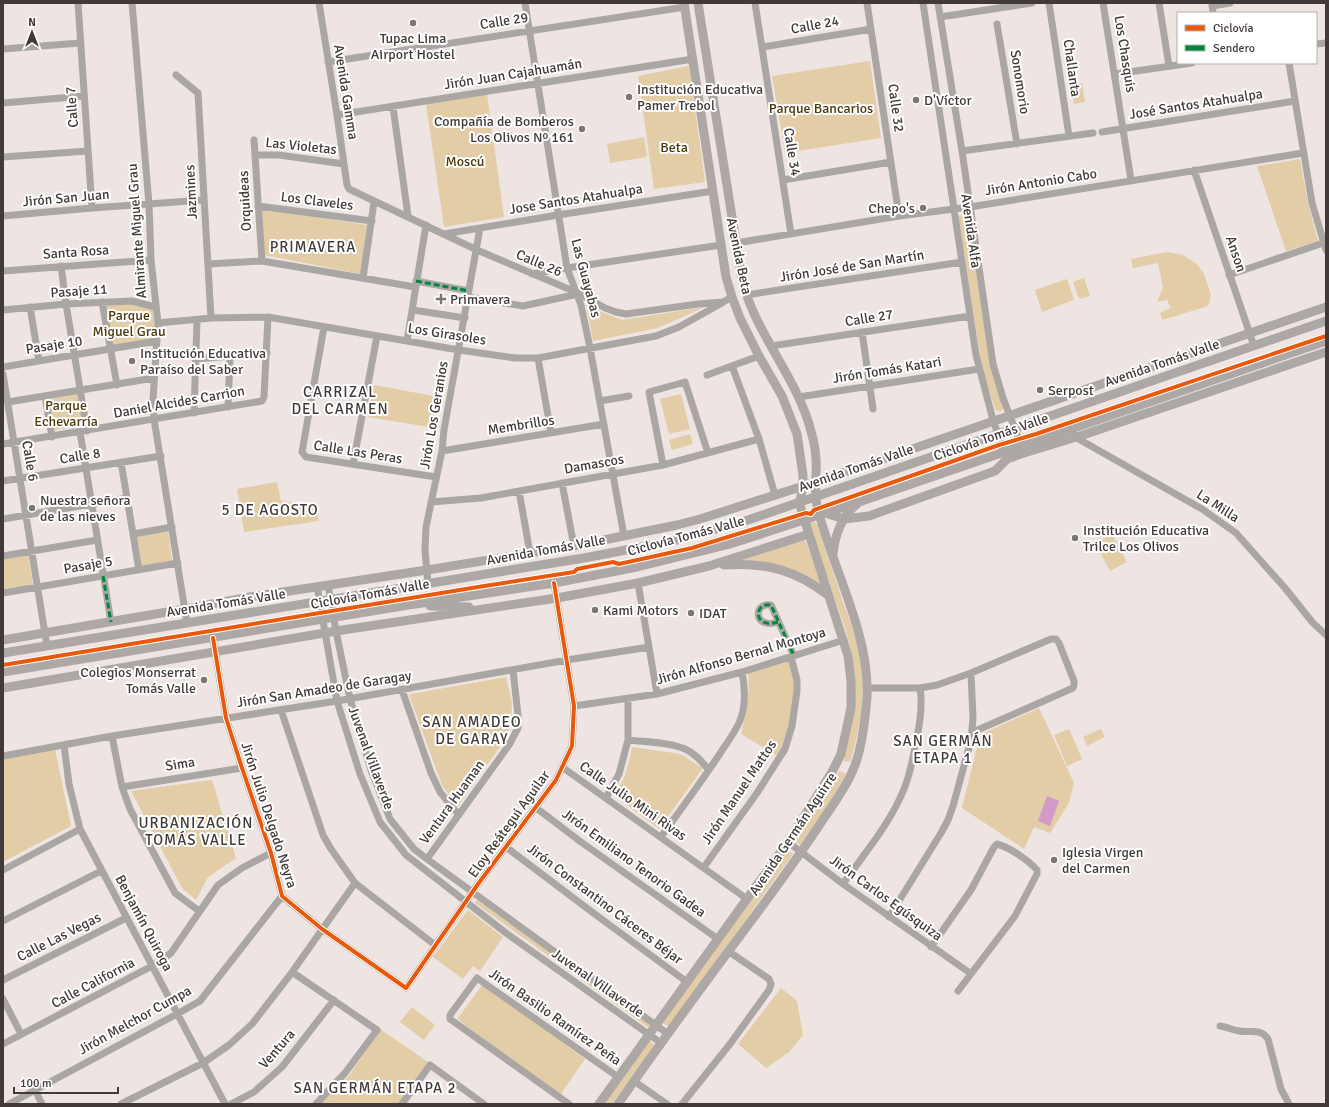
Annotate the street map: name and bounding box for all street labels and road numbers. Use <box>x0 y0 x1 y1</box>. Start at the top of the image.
street label: Calle 29 <box>479 9 529 33</box>
street label: Calle 24 <box>790 12 841 38</box>
street label: Los Chasquis <box>1111 14 1139 94</box>
street label: Challanta <box>1060 38 1084 98</box>
street label: Avenida Gamma <box>330 43 362 141</box>
street label: Sonomorio <box>1007 49 1033 115</box>
street label: Jirón Juan Cajahuamán <box>443 55 583 93</box>
street label: Calle 32 <box>884 83 908 133</box>
street label: José Santos Atahualpa <box>1128 85 1264 123</box>
street label: Calle 7 <box>62 86 82 128</box>
street label: Calle 34 <box>780 127 804 178</box>
street label: Las Violetas <box>264 134 338 158</box>
street label: Almirante Miguel Grau <box>124 163 150 299</box>
street label: Jazmines <box>181 164 201 220</box>
street label: Jirón Antonio Cabo <box>984 165 1098 199</box>
street label: Orquideas <box>235 170 255 232</box>
street label: Jose Santos Atahualpa <box>508 180 644 218</box>
street label: Jirón San Juan <box>22 186 110 210</box>
street label: Los Claveles <box>280 188 354 214</box>
street label: Avenida Alfa <box>957 193 985 269</box>
street label: Avenida Beta <box>723 216 755 296</box>
street label: Anson <box>1222 234 1250 274</box>
street label: Las Guayabas <box>567 237 605 319</box>
street label: Santa Rosa <box>42 241 110 263</box>
street label: Calle 26 <box>513 246 565 280</box>
street label: Jirón José de San Martín <box>779 246 925 286</box>
street label: Pasaje 11 <box>50 281 108 301</box>
street label: Calle 27 <box>844 306 894 330</box>
street label: Los Girasoles <box>407 319 487 349</box>
street label: Pasaje 10 <box>24 332 84 358</box>
street label: Avenida Tomás Valle <box>1102 335 1222 391</box>
street label: Jirón Tomás Katari <box>831 353 943 387</box>
street label: Jirón Los Geranios <box>416 360 452 470</box>
street label: Daniel Alcides Carrion <box>112 382 246 422</box>
street label: Ciclovía Tomás Valle <box>931 409 1051 465</box>
street label: Membrillos <box>486 411 556 439</box>
street label: Calle Las Peras <box>312 437 404 467</box>
street label: Calle 6 <box>18 439 42 483</box>
street label: Avenida Tomás Valle <box>796 440 916 496</box>
street label: Calle 8 <box>58 444 102 468</box>
street label: Damascos <box>563 450 625 478</box>
street label: La Milla <box>1193 486 1243 526</box>
street label: Ciclovía Tomás Valle <box>626 512 746 560</box>
street label: Avenida Tomás Valle <box>485 531 607 569</box>
street label: Pasaje 5 <box>62 552 114 578</box>
street label: Ciclovía Tomás Valle <box>309 575 431 613</box>
street label: Avenida Tomás Valle <box>165 585 287 621</box>
street label: Jirón Alfonso Bernal Montoya <box>654 624 828 688</box>
street label: Jirón San Amadeo de Garagay <box>235 667 413 711</box>
street label: Juvenal Villaverde <box>344 704 398 812</box>
street label: Jirón Manuel Mattos <box>698 737 780 847</box>
street label: Jirón Julio Delgado Neyra <box>237 740 301 890</box>
street label: Sima <box>164 753 196 775</box>
street label: Ventura Huaman <box>416 757 488 847</box>
street label: Calle Julio Mini Rivas <box>576 758 690 844</box>
street label: Eloy Reátegui Aguilar <box>464 767 554 881</box>
street label: Avenida Germán Aguirre <box>745 769 841 899</box>
street label: Jirón Emiliano Tenorio Gadea <box>559 805 709 921</box>
street label: Jirón Constantino Cáceres Béjar <box>524 840 687 969</box>
street label: Jirón Carlos Egúsquiza <box>826 851 946 945</box>
street label: Benjamín Quiroga <box>111 872 177 974</box>
street label: Calle Las Vegas <box>14 909 104 965</box>
street label: Juvenal Villaverde <box>549 945 647 1021</box>
street label: Calle California <box>48 954 138 1012</box>
street label: Jirón Basilio Ramírez Peña <box>486 965 624 1069</box>
street label: Jirón Melchor Cumpa <box>75 982 195 1058</box>
street label: Ventura <box>255 1026 299 1072</box>

